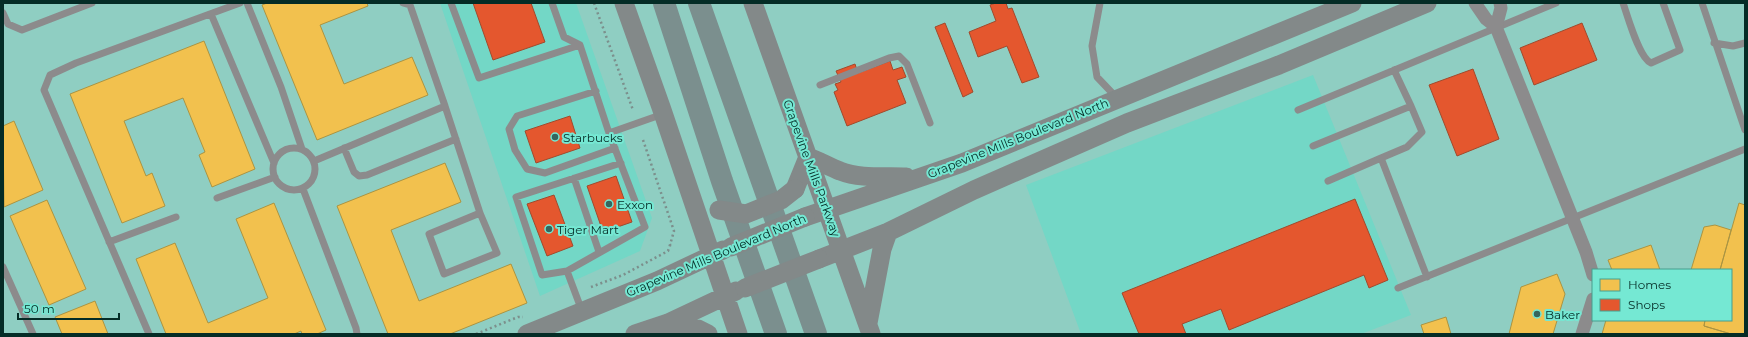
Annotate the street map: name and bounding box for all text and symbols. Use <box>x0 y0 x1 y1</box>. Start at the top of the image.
street label: Grapevine Mills Boulevard North <box>925 95 1111 181</box>
street label: Grapevine Mills Parkway <box>780 97 844 239</box>
place label: Starbucks <box>563 130 623 145</box>
marker: Starbucks <box>550 132 560 142</box>
place label: Exxon <box>617 197 653 212</box>
marker: Exxon <box>604 199 614 209</box>
street label: Grapevine Mills Boulevard North <box>624 210 808 300</box>
place label: Tiger Mart <box>557 222 619 237</box>
marker: Tiger Mart <box>544 224 554 234</box>
legend <box>1592 269 1732 321</box>
text: Homes <box>1628 277 1671 292</box>
scale bar <box>18 295 119 321</box>
text: Shops <box>1628 297 1665 312</box>
text: 50 m <box>24 301 55 316</box>
place label: Baker <box>1545 307 1580 322</box>
marker: Baker <box>1532 309 1542 319</box>

